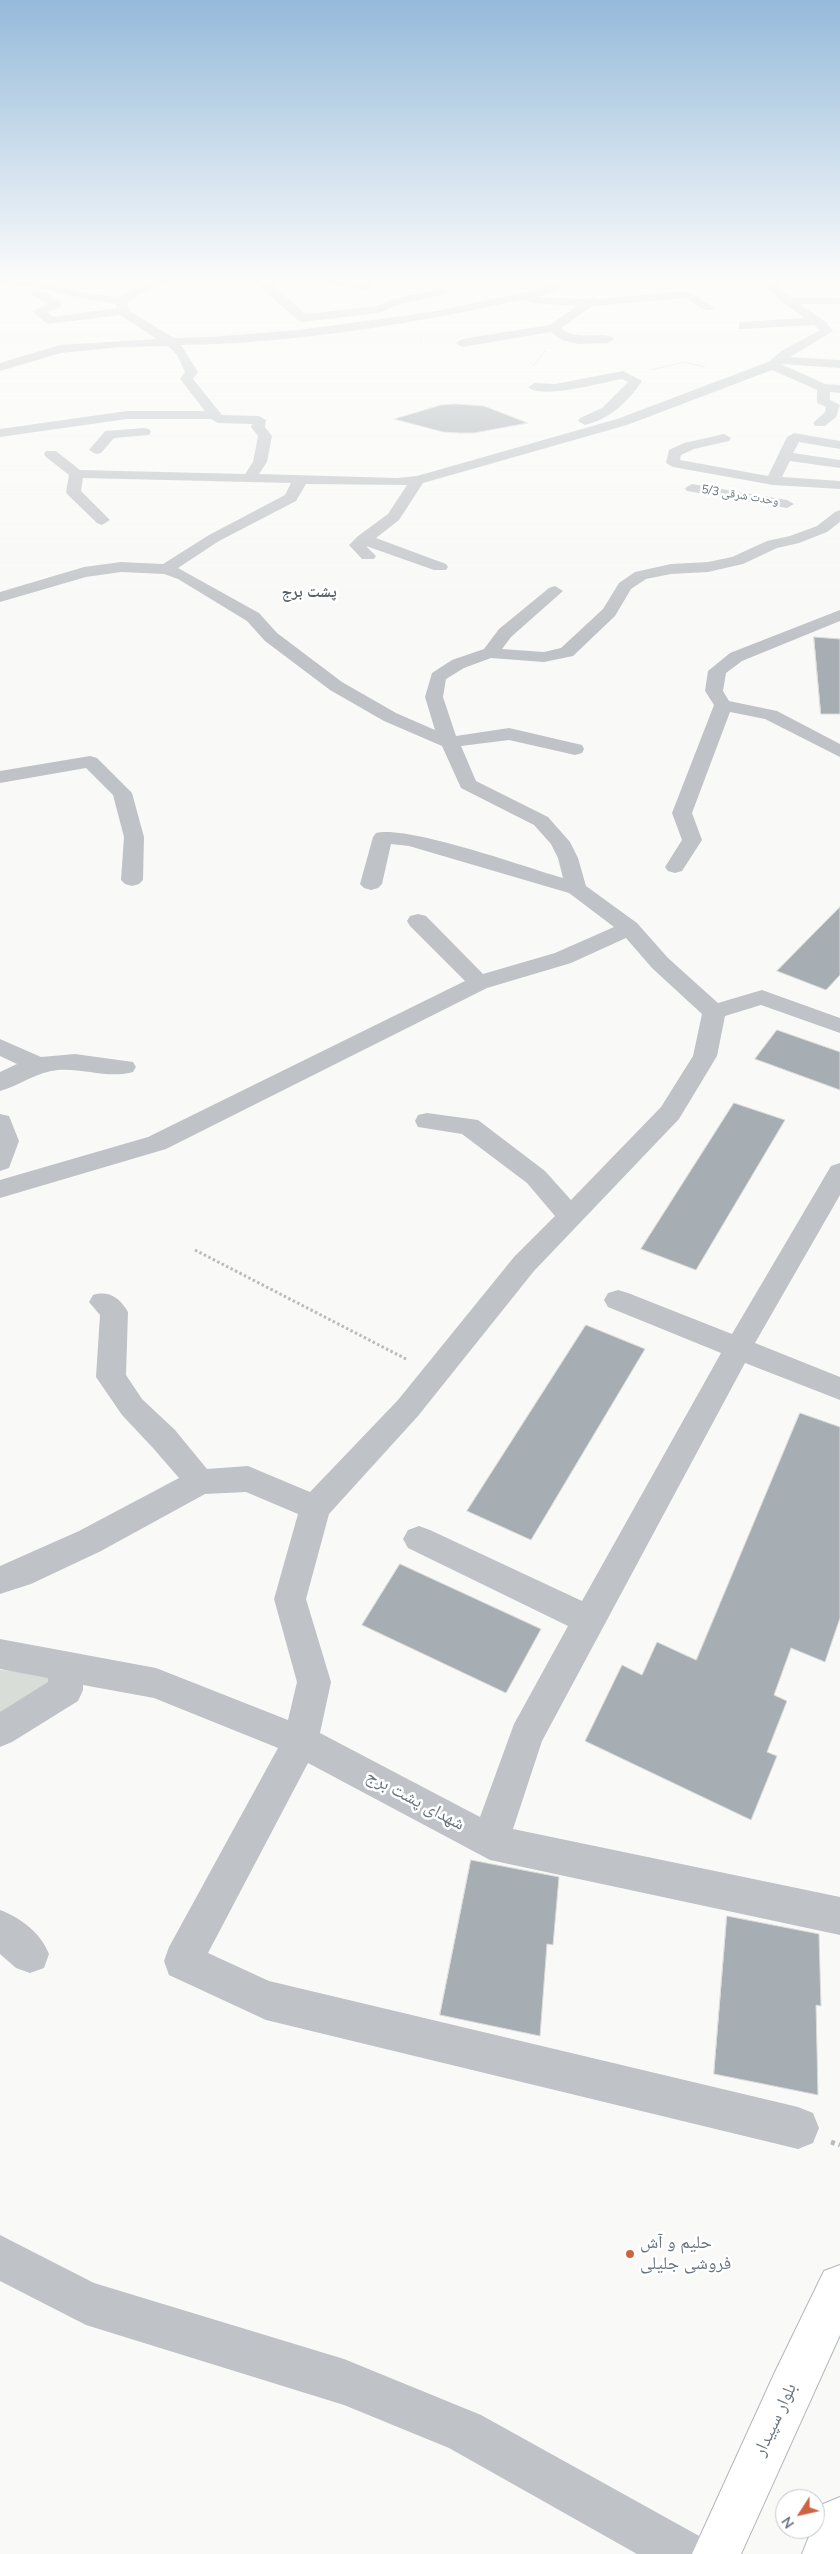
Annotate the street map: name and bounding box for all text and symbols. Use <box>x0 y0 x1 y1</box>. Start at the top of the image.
street label: وحدت شرقی 5/3 <box>700 483 780 509</box>
district label: پشت برج <box>281 583 337 603</box>
street label: شهدای پشت برج <box>362 1766 468 1836</box>
place label: حلیم و آش فروشی جلیلی <box>640 2233 731 2276</box>
marker: حلیم و آش فروشی جلیلی <box>624 2248 636 2260</box>
street label: بلوار سپیدار <box>750 2380 802 2460</box>
north arrow <box>775 2489 825 2539</box>
text: N <box>777 2513 799 2532</box>

